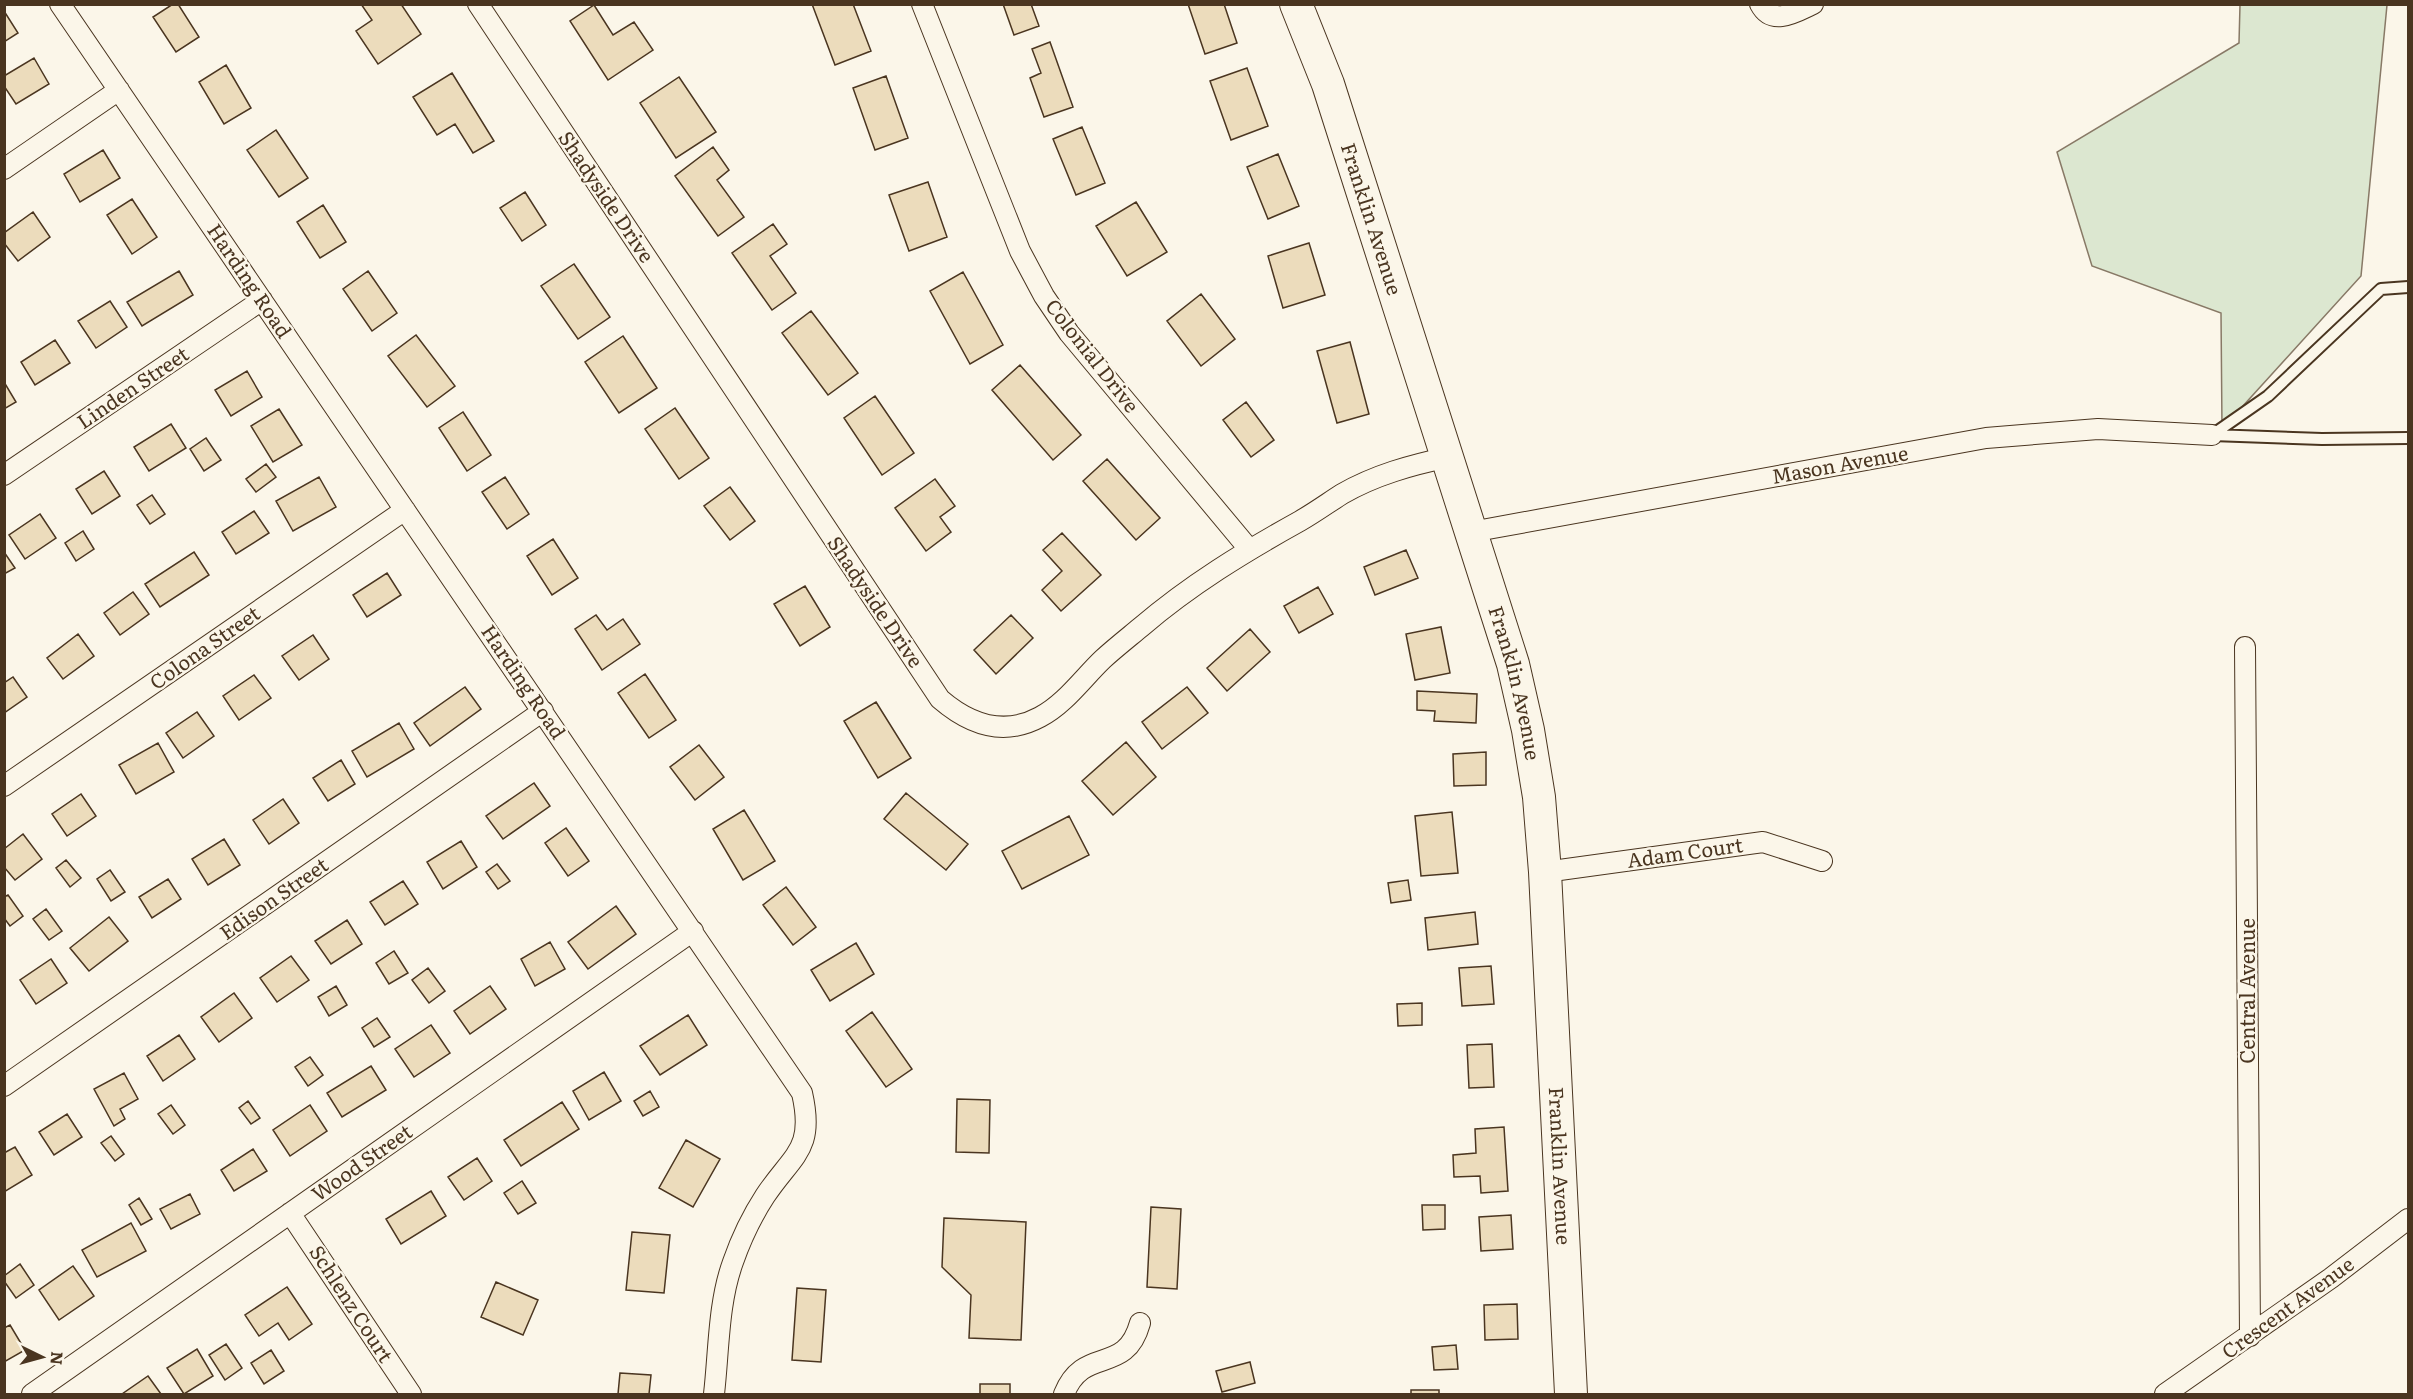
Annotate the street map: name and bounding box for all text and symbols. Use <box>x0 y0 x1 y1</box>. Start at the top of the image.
street label: Shadyside Drive <box>552 124 663 268</box>
street label: Franklin Avenue <box>1335 139 1411 298</box>
street label: Harding Road <box>201 217 300 343</box>
street label: Colonial Drive <box>1039 291 1148 418</box>
street label: Linden Street <box>70 338 194 435</box>
street label: Mason Avenue <box>1769 436 1910 490</box>
street label: Shadyside Drive <box>821 529 932 673</box>
street label: Colona Street <box>143 597 265 696</box>
street label: Franklin Avenue <box>1482 602 1550 762</box>
street label: Harding Road <box>475 618 574 744</box>
street label: Adam Court <box>1625 828 1745 874</box>
street label: Edison Street <box>212 849 333 946</box>
street label: Central Avenue <box>2231 918 2261 1064</box>
street label: Franklin Avenue <box>1543 1086 1581 1246</box>
street label: Wood Street <box>304 1116 417 1207</box>
street label: Schlenz Court <box>303 1238 402 1367</box>
street label: Crescent Avenue <box>2214 1248 2359 1365</box>
north arrow <box>12 1327 72 1387</box>
text: N <box>45 1351 70 1366</box>

